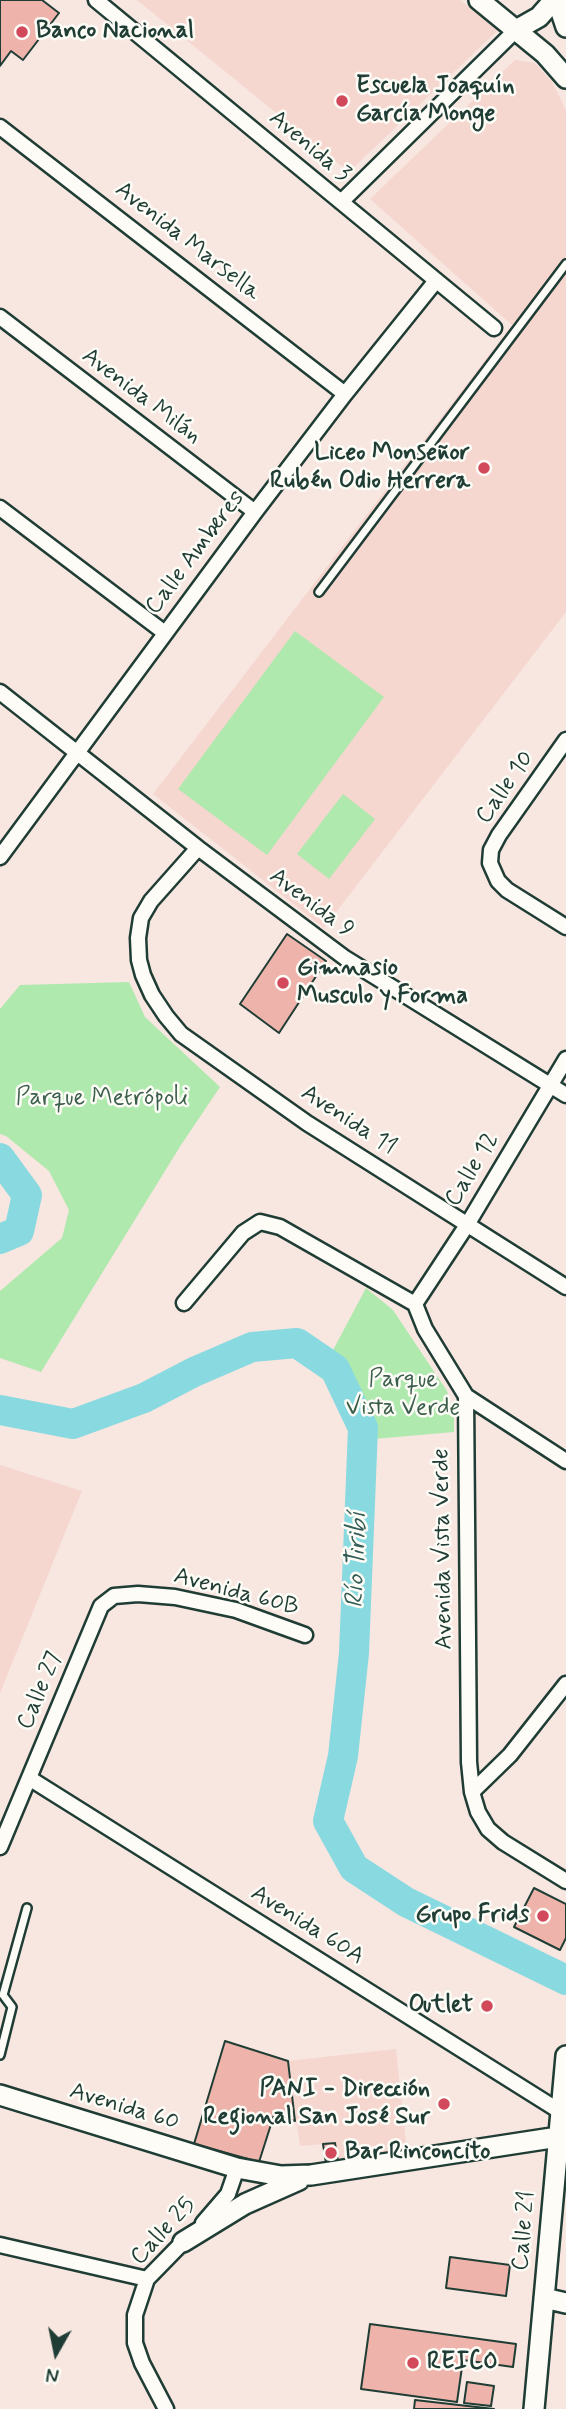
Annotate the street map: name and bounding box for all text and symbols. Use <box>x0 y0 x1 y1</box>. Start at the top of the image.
place label: Banco Nacional <box>36 18 194 46</box>
marker: Banco Nacional <box>14 24 30 40</box>
place label: Escuela Joaquín García Monge <box>356 73 515 129</box>
marker: Escuela Joaquín García Monge <box>334 93 350 109</box>
street label: Avenida 3 <box>262 105 356 189</box>
street label: Avenida Marsella <box>108 176 266 308</box>
street label: Avenida Milán <box>75 343 207 451</box>
place label: Liceo Monseñor Rubén Odio Herrera <box>270 440 470 496</box>
marker: Liceo Monseñor Rubén Odio Herrera <box>476 460 492 476</box>
street label: Calle Amberes <box>140 485 252 621</box>
street label: Calle 10 <box>471 746 541 830</box>
street label: Avenida 9 <box>263 863 359 945</box>
place label: Gimnasio Musculo y Forma <box>297 955 468 1011</box>
marker: Gimnasio Musculo y Forma <box>275 975 291 991</box>
street label: Avenida 11 <box>295 1079 401 1163</box>
park label: Parque Metrópoli <box>16 1085 188 1113</box>
street label: Calle 12 <box>440 1128 506 1212</box>
park label: Parque Vista Verde <box>346 1367 460 1423</box>
street label: Avenida Vista Verde <box>428 1448 460 1650</box>
water label: Río Tiribí <box>341 1511 375 1609</box>
street label: Avenida 60B <box>170 1562 302 1624</box>
street label: Calle 27 <box>12 1648 70 1734</box>
street label: Avenida 60A <box>245 1880 369 1972</box>
place label: Grupo Frids <box>416 1902 529 1930</box>
marker: Grupo Frids <box>535 1908 551 1924</box>
place label: Outlet <box>409 1992 473 2020</box>
marker: Outlet <box>479 1998 495 2014</box>
place label: PANI - Dirección Regional San José Sur <box>203 2076 430 2132</box>
street label: Avenida 60 <box>66 2078 182 2138</box>
marker: PANI - Dirección Regional San José Sur <box>436 2096 452 2112</box>
place label: Bar Rinconcito <box>345 2139 491 2167</box>
marker: Bar Rinconcito <box>323 2145 339 2161</box>
street label: Calle 21 <box>507 2190 543 2272</box>
street label: Calle 25 <box>125 2192 203 2272</box>
north arrow <box>21 2318 91 2388</box>
place label: REICO <box>427 2349 498 2377</box>
marker: REICO <box>405 2355 421 2371</box>
text: N <box>44 2361 61 2388</box>

